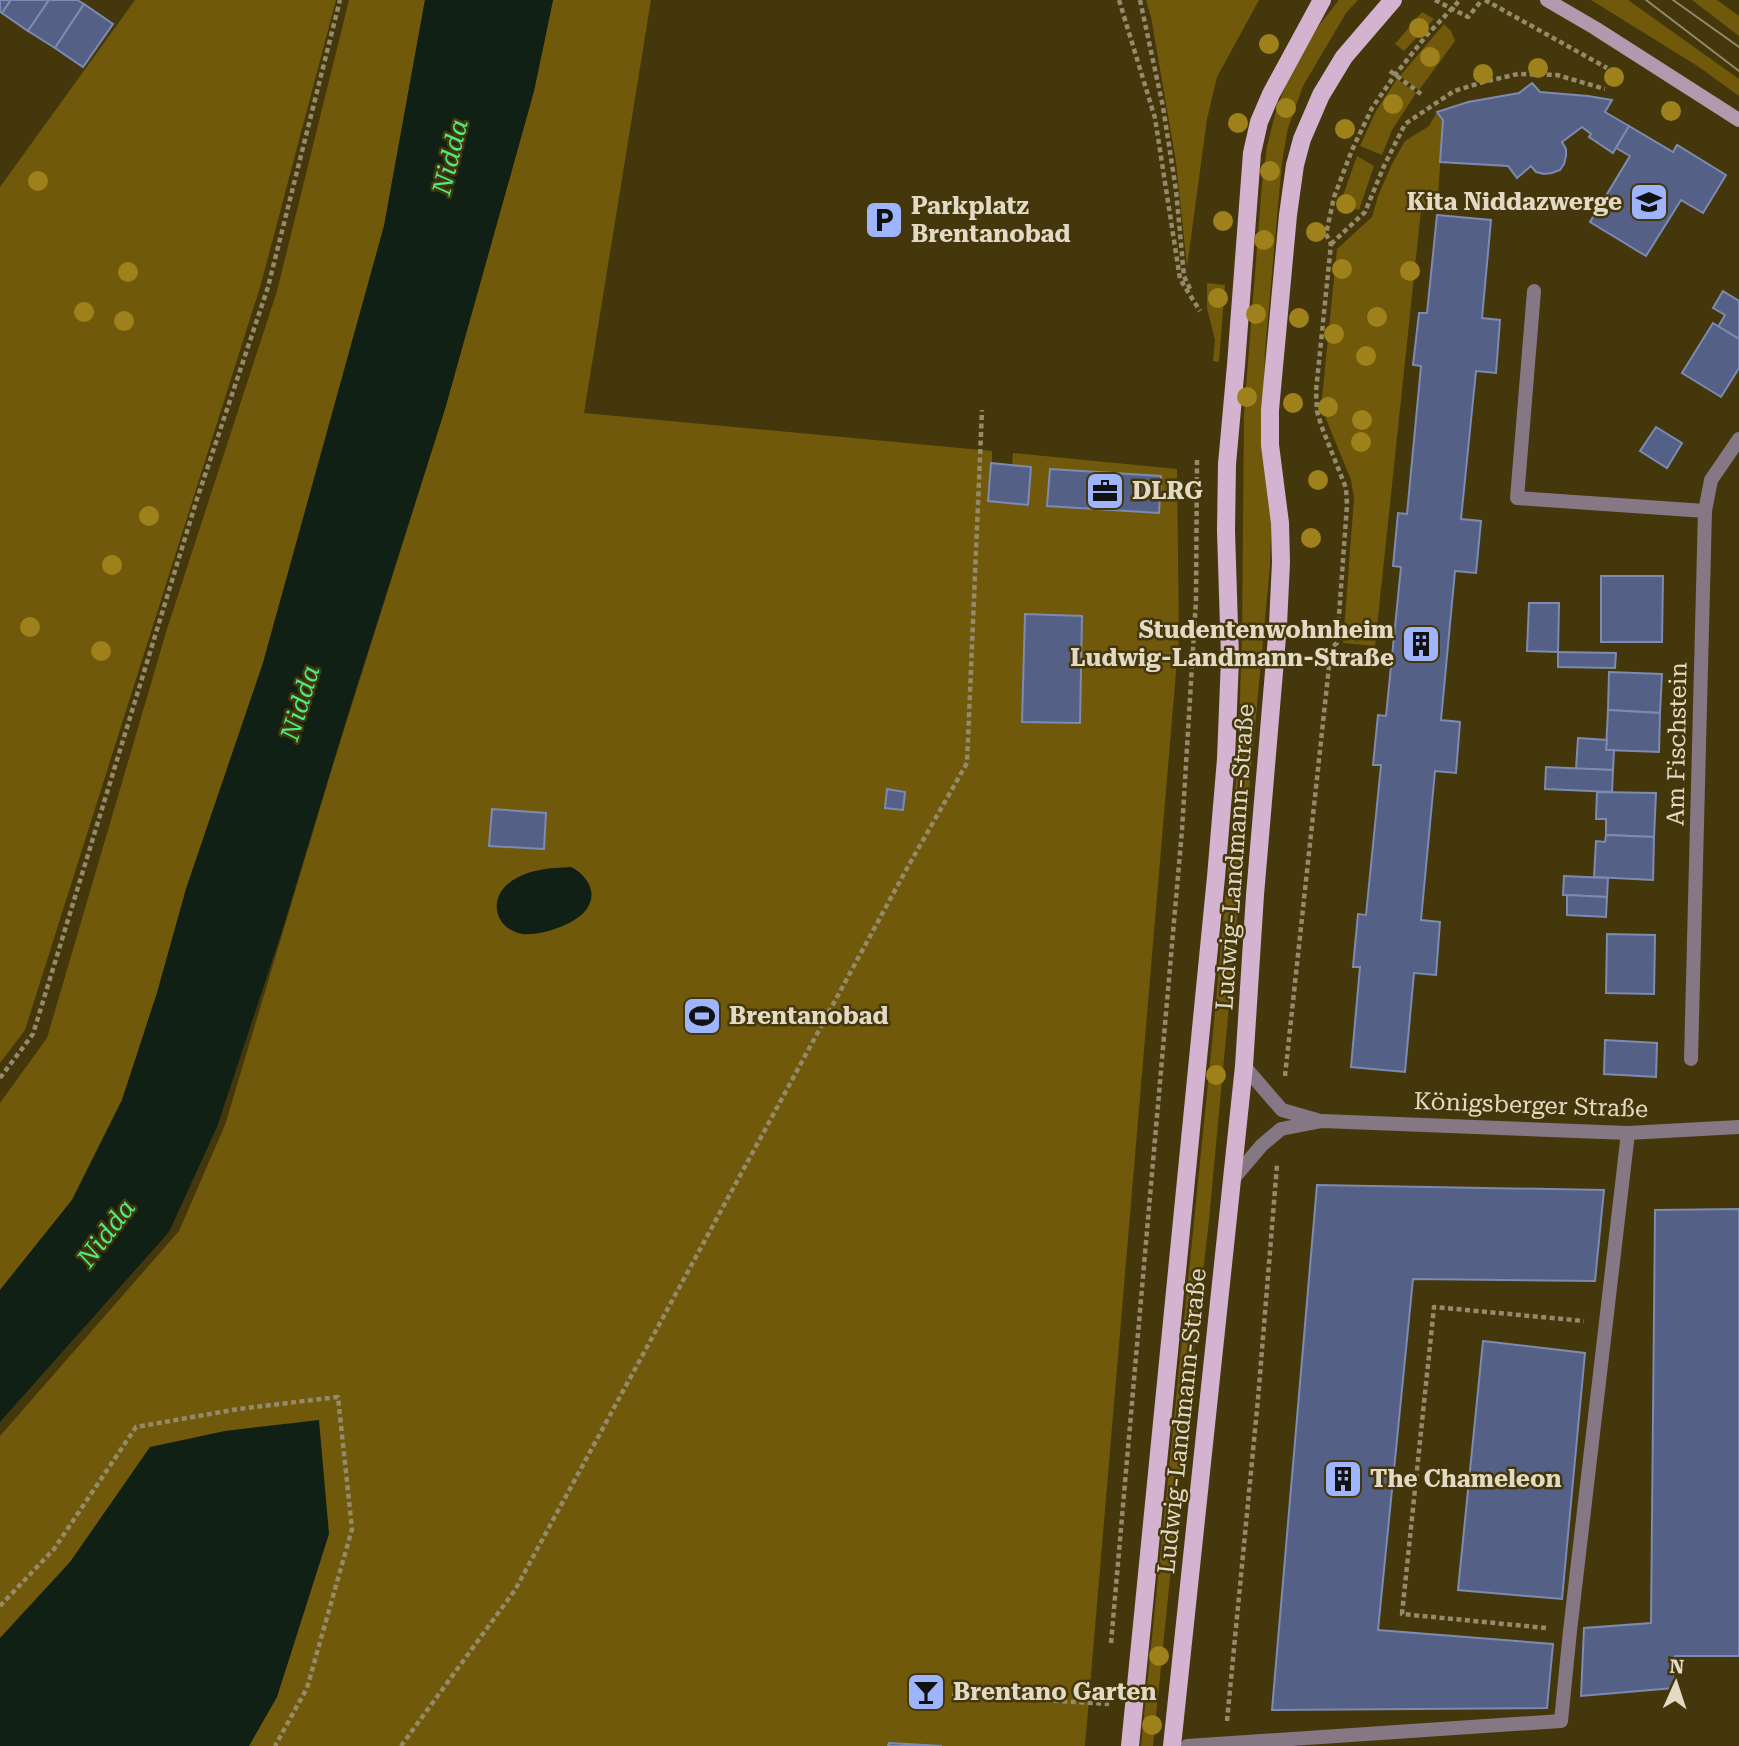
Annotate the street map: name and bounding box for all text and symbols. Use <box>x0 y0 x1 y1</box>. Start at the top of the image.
water label: Nidda <box>426 116 474 199</box>
school or university icon: Kita Niddazwerge <box>1628 181 1670 223</box>
place label: Kita Niddazwerge <box>1407 188 1622 216</box>
place label: Parkplatz Brentanobad <box>911 192 1071 248</box>
parking icon: Parkplatz Brentanobad <box>863 199 905 241</box>
office icon: DLRG <box>1084 470 1126 512</box>
place label: DLRG <box>1132 477 1203 505</box>
place label: Studentenwohnheim Ludwig-Landmann-Straße <box>1070 616 1394 672</box>
building icon: Studentenwohnheim Ludwig-Landmann-Straße <box>1400 623 1442 665</box>
water label: Nidda <box>274 662 326 745</box>
street label: Am Fischstein <box>1662 662 1692 826</box>
street label: Ludwig-Landmann-Straße <box>1210 703 1260 1011</box>
sports icon: Brentanobad <box>681 995 723 1037</box>
place label: Brentanobad <box>729 1002 889 1030</box>
street label: Königsberger Straße <box>1413 1087 1649 1123</box>
water label: Nidda <box>70 1193 141 1274</box>
street label: Ludwig-Landmann-Straße <box>1152 1267 1212 1575</box>
building icon: The Chameleon <box>1322 1458 1364 1500</box>
place label: The Chameleon <box>1370 1465 1562 1493</box>
north arrow <box>1641 1648 1711 1718</box>
text: N <box>1669 1655 1685 1678</box>
bar icon: Brentano Garten <box>905 1671 947 1713</box>
place label: Brentano Garten <box>953 1678 1157 1706</box>

